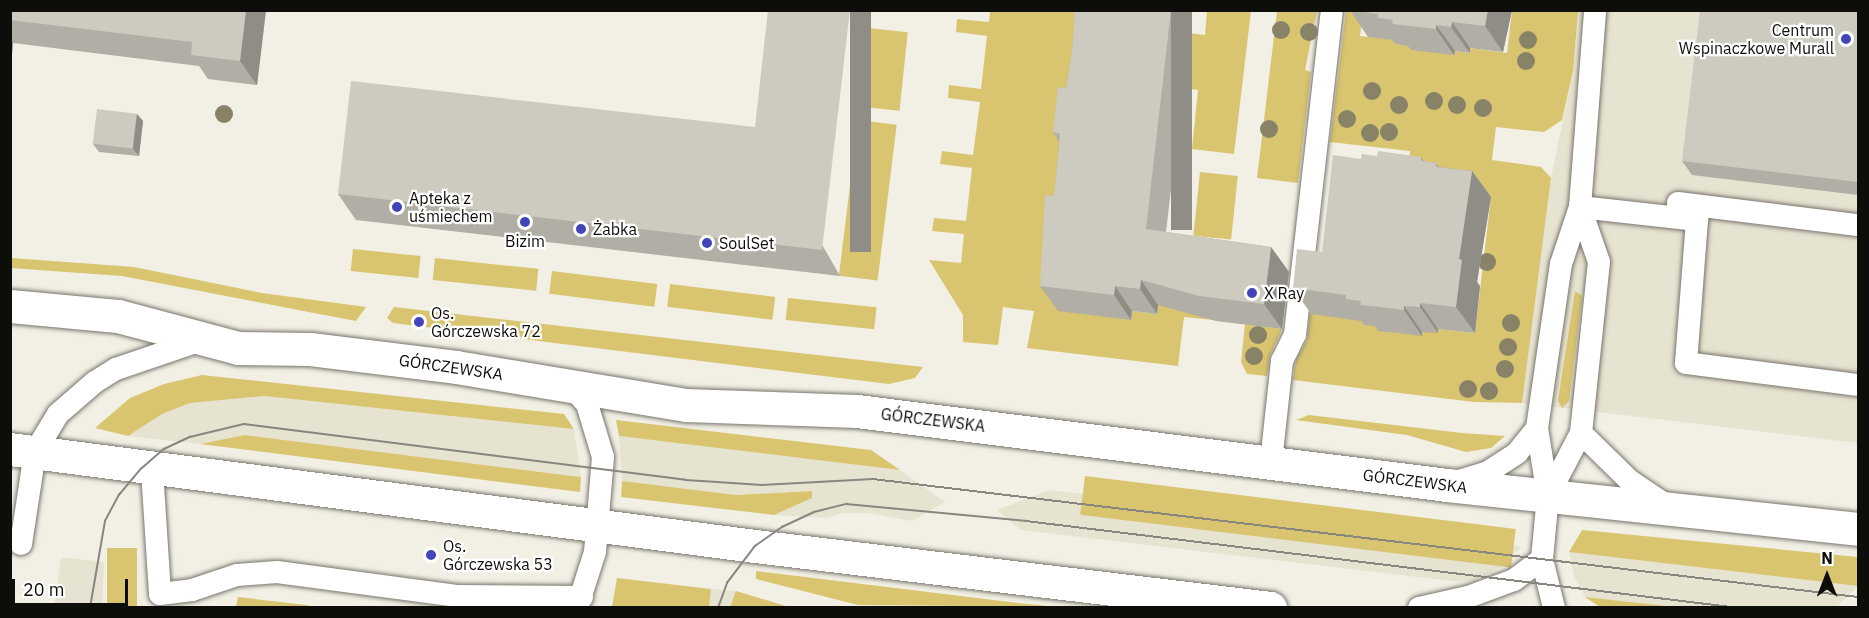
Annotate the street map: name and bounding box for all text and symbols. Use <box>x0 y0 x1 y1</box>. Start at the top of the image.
place label: Centrum Wspinaczkowe Murall <box>1679 20 1834 58</box>
marker: Centrum Wspinaczkowe Murall <box>1839 32 1853 46</box>
place label: Apteka z uśmiechem <box>409 188 493 226</box>
marker: Apteka z uśmiechem <box>390 200 404 214</box>
marker: Bizim <box>518 215 532 229</box>
place label: Żabka <box>593 219 637 239</box>
marker: Żabka <box>574 222 588 236</box>
place label: Bizim <box>505 231 545 251</box>
place label: SoulSet <box>719 233 774 253</box>
marker: SoulSet <box>700 236 714 250</box>
place label: X Ray <box>1264 283 1304 303</box>
marker: X Ray <box>1245 286 1259 300</box>
place label: Os. Górczewska 72 <box>431 303 541 341</box>
marker: Os. Górczewska 72 <box>412 315 426 329</box>
street label: GÓRCZEWSKA <box>398 350 504 384</box>
street label: GÓRCZEWSKA <box>880 404 986 436</box>
street label: GÓRCZEWSKA <box>1362 465 1468 497</box>
place label: Os. Górczewska 53 <box>443 536 553 574</box>
north arrow <box>1797 546 1857 606</box>
marker: Os. Górczewska 53 <box>424 548 438 562</box>
text: N <box>1821 548 1833 568</box>
scale bar <box>15 567 130 605</box>
text: 20 m <box>23 578 65 601</box>

